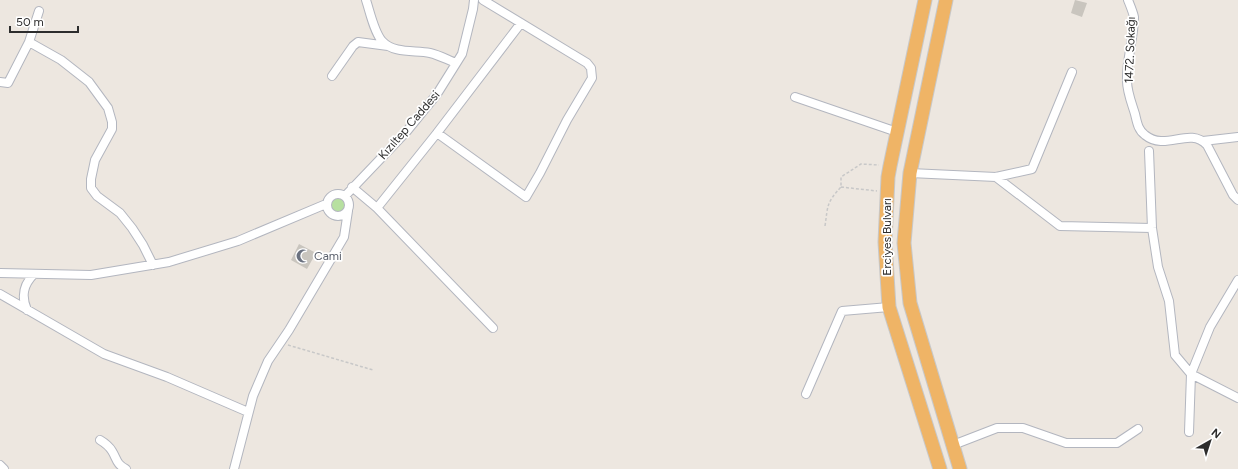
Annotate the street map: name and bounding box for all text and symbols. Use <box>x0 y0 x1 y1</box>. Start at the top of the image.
scale bar <box>10 8 78 34</box>
text: 50 m <box>16 15 44 29</box>
street label: 1472. Sokağı <box>1122 16 1138 84</box>
street label: Kızıltep Caddesi <box>375 88 443 162</box>
street label: Erciyes Bulvarı <box>880 198 894 276</box>
mosque icon: Cami <box>295 248 311 264</box>
place label: Cami <box>314 249 342 263</box>
north arrow <box>1190 421 1230 461</box>
text: N <box>1209 426 1223 441</box>

